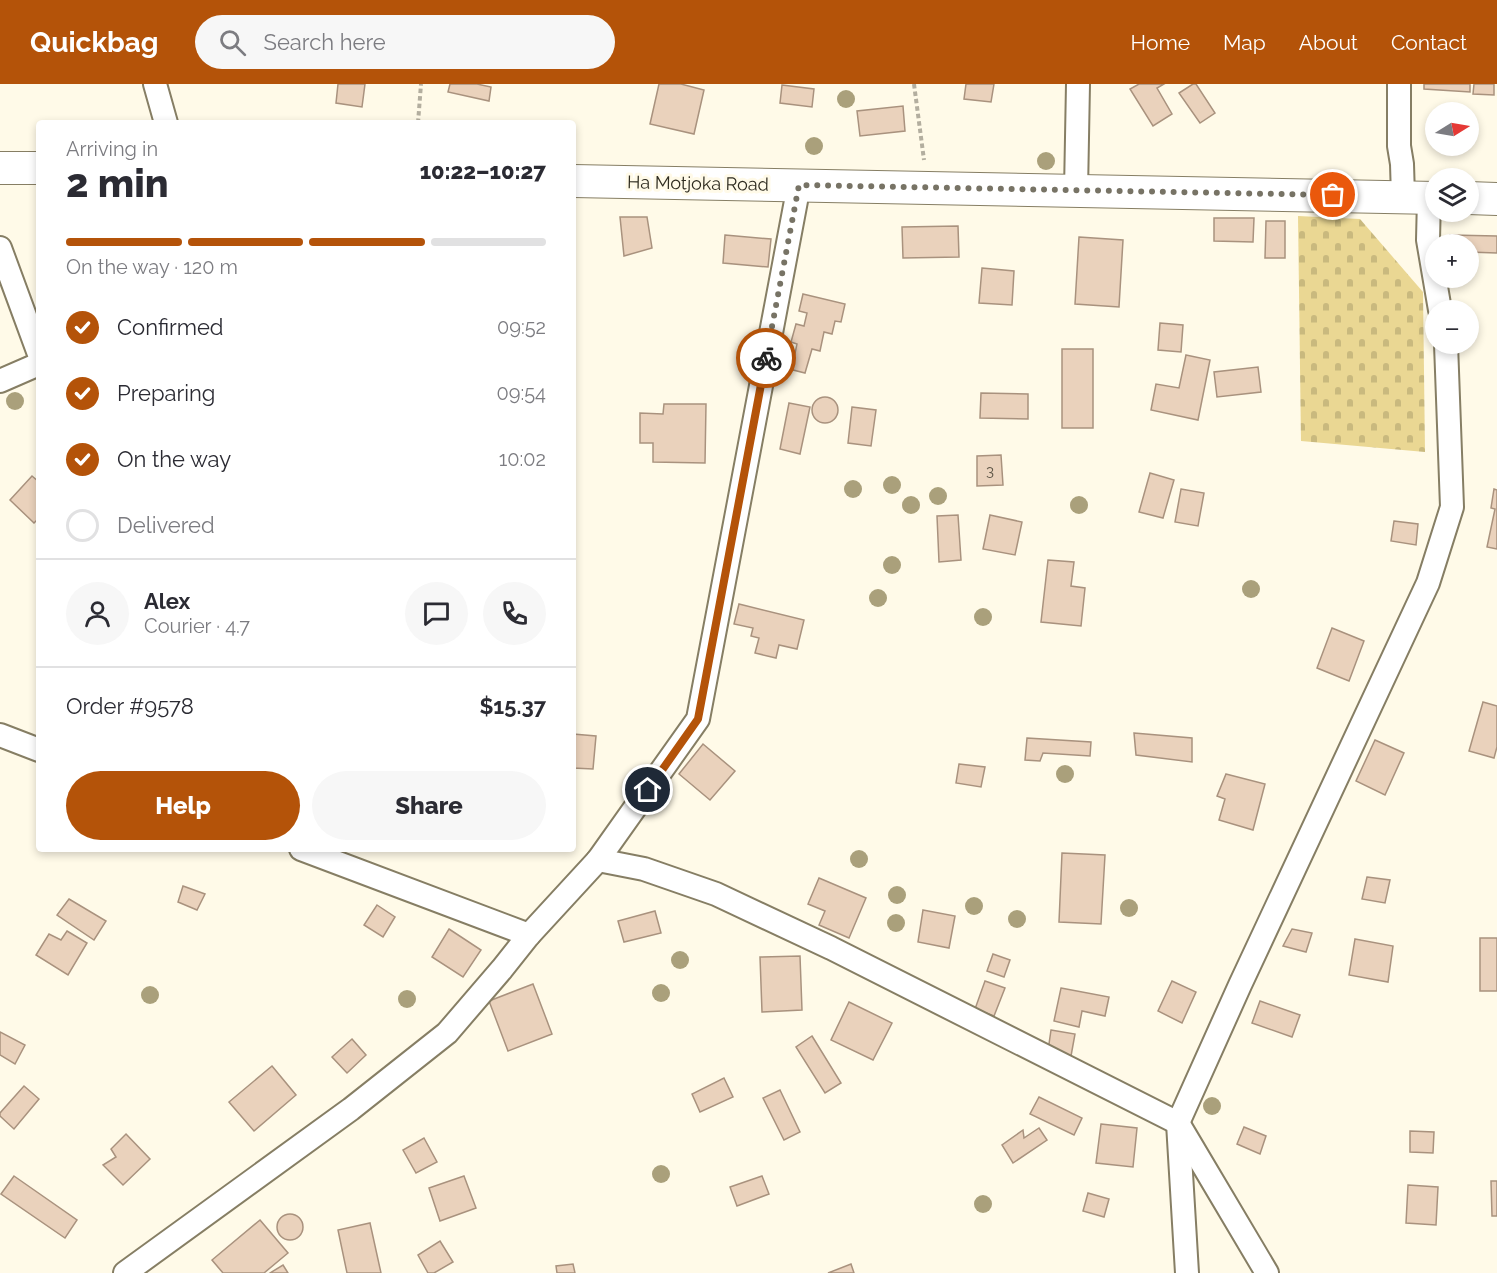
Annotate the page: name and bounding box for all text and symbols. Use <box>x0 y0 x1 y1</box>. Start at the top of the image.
search box <box>195 15 615 69</box>
text: Quickbag <box>30 26 159 59</box>
icon: search <box>216 26 249 59</box>
text: Search here <box>264 29 386 55</box>
text: Home <box>1131 30 1190 55</box>
text: Map <box>1223 30 1266 55</box>
text: About <box>1299 30 1358 55</box>
text: Contact <box>1391 30 1467 55</box>
north arrow <box>1425 102 1479 156</box>
map controls <box>1425 102 1479 354</box>
text: Arriving in <box>66 137 158 161</box>
text: 10:22–10:27 <box>420 158 546 184</box>
text: 2 min <box>66 160 169 206</box>
button: layers <box>1425 168 1479 222</box>
pin <box>1307 169 1358 220</box>
street label: Ha Motjoka Road <box>627 171 769 195</box>
icon: bag <box>1316 178 1349 211</box>
button: + <box>1425 234 1479 288</box>
text: On the way · 120 m <box>66 255 238 279</box>
button: − <box>1425 300 1479 354</box>
icon: check <box>66 311 99 344</box>
text: Confirmed <box>117 314 224 340</box>
text: 09:52 <box>497 315 546 339</box>
courier <box>736 328 796 388</box>
icon: bike <box>750 342 783 375</box>
icon: check <box>66 377 99 410</box>
text: Preparing <box>117 380 215 406</box>
text: 09:54 <box>496 381 546 405</box>
icon: check <box>66 443 99 476</box>
text: On the way <box>117 446 231 472</box>
text: 10:02 <box>499 447 546 471</box>
house number: 3 <box>986 462 994 480</box>
text: Delivered <box>117 512 215 538</box>
button: person <box>66 582 129 645</box>
button: chat <box>405 582 468 645</box>
button: phone <box>483 582 546 645</box>
text: Alex <box>144 588 190 614</box>
text: Courier · 4.7 <box>144 614 250 638</box>
text: Order #9578 <box>66 693 194 719</box>
text: $15.37 <box>479 693 546 719</box>
pin <box>622 764 673 815</box>
button: Help <box>66 771 300 840</box>
button: Share <box>312 771 546 840</box>
icon: home <box>631 773 664 806</box>

